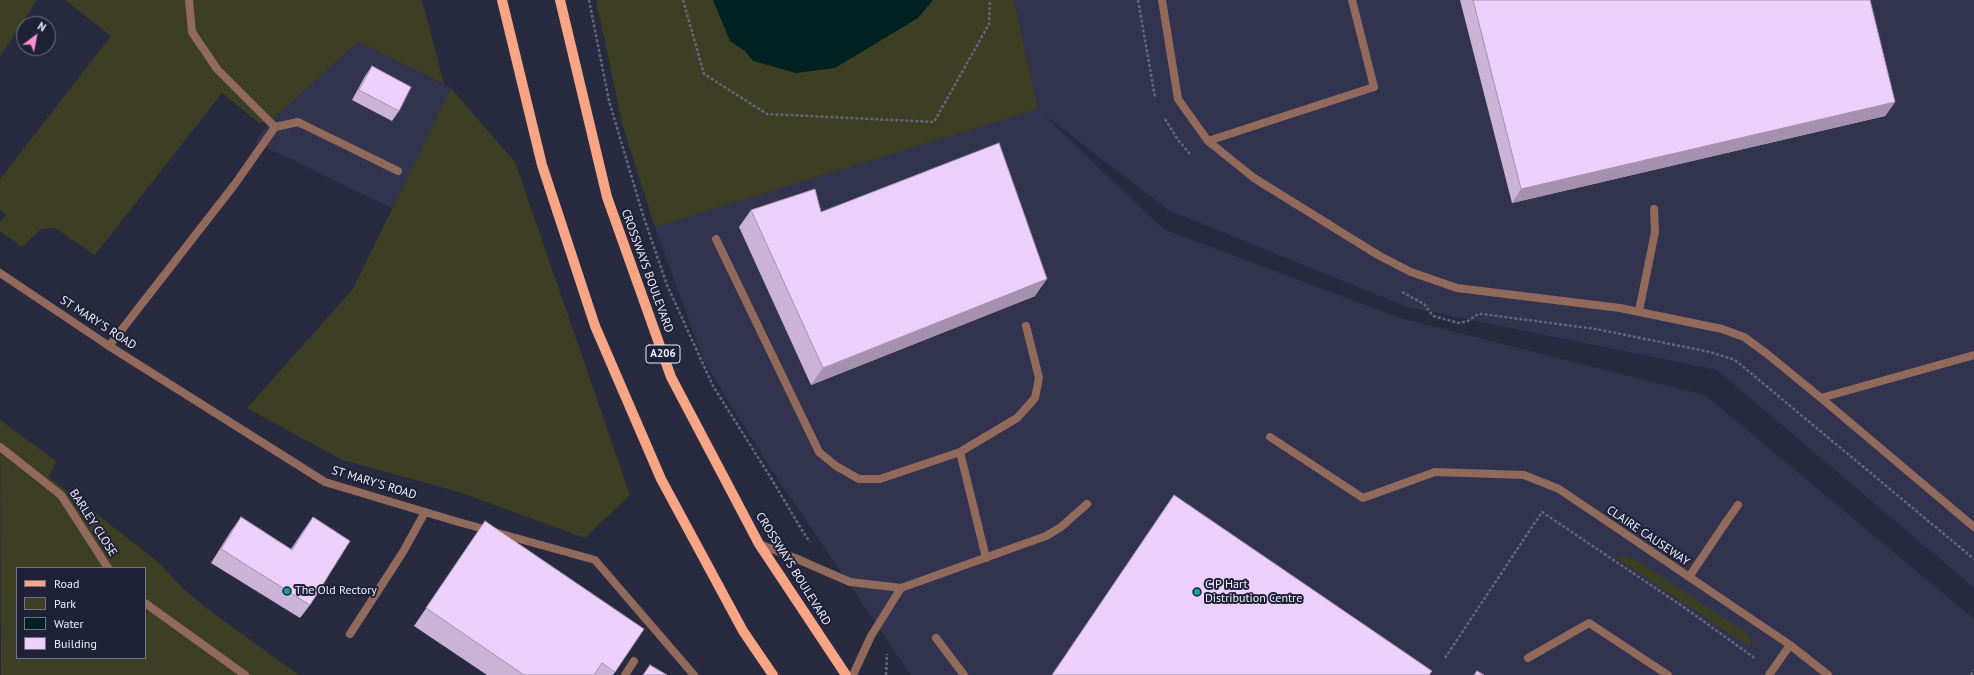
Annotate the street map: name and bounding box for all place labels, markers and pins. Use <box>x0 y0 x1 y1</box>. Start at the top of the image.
place label: C P Hart Distribution Centre <box>1205 578 1302 606</box>
place label: The Old Rectory <box>295 584 377 598</box>
marker: The Old Rectory <box>282 586 292 596</box>
marker: C P Hart Distribution Centre <box>1192 587 1202 597</box>

